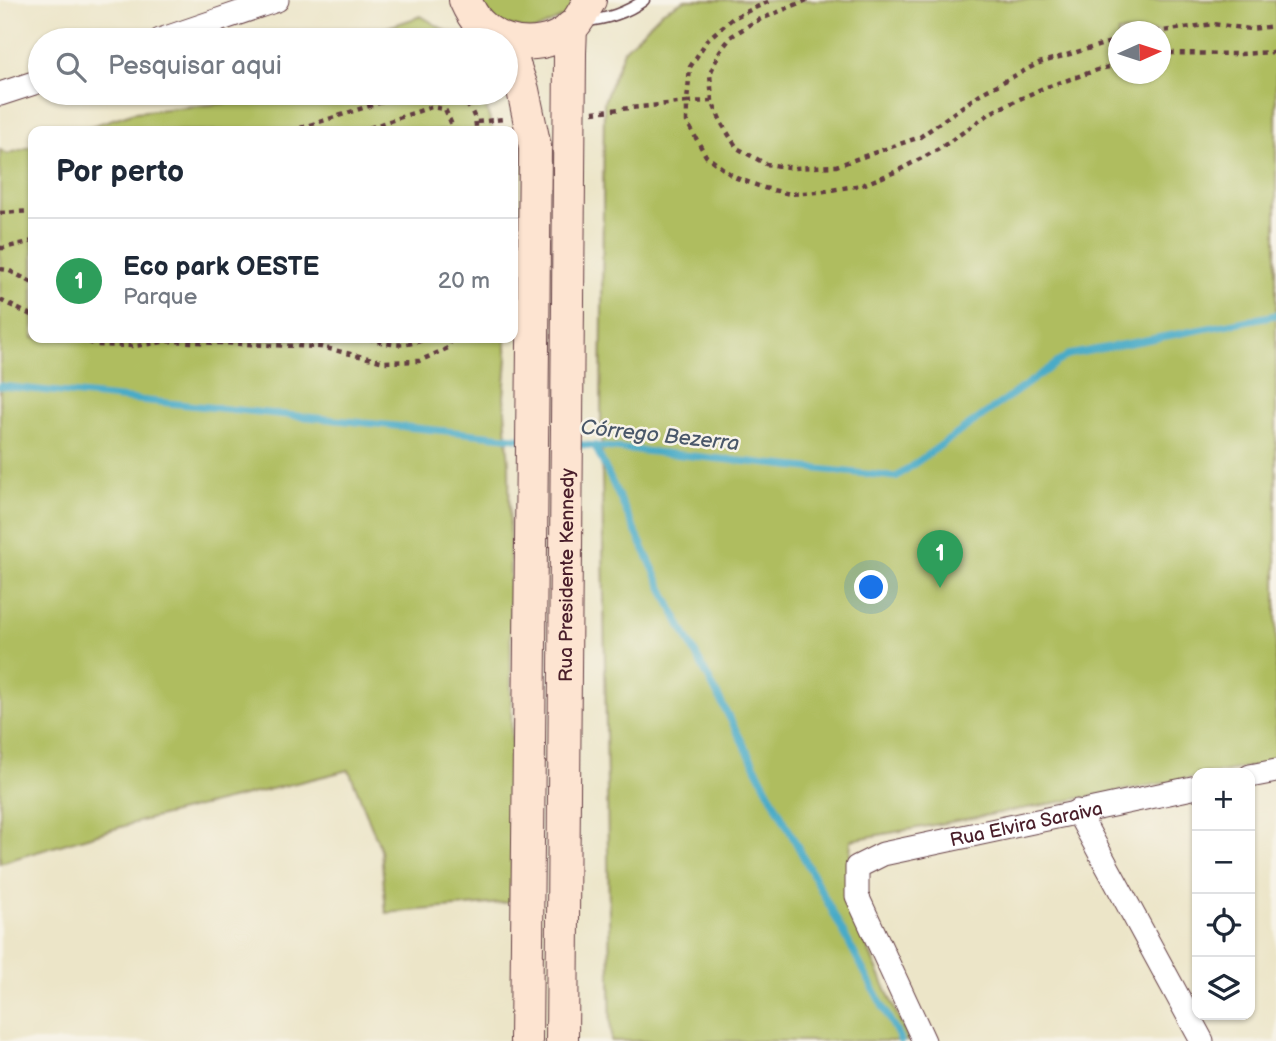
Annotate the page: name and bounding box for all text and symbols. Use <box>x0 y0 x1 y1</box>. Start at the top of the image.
north arrow <box>1108 21 1171 84</box>
search box <box>28 28 518 105</box>
icon: search <box>52 48 90 86</box>
text: Pesquisar aqui <box>108 51 282 82</box>
text: Por perto <box>56 154 184 190</box>
text: Eco park OESTE <box>123 252 320 283</box>
text: 1 <box>74 267 84 295</box>
text: 20 m <box>438 267 490 295</box>
text: Parque <box>123 283 197 311</box>
water label: Córrego Bezerra <box>579 415 741 456</box>
street label: Rua Presidente Kennedy <box>555 468 580 682</box>
pin: 1 <box>917 530 963 588</box>
your location <box>854 570 888 604</box>
map controls <box>1192 768 1255 1020</box>
button: + <box>1192 768 1255 831</box>
street label: Rua Elvira Saraiva <box>948 797 1105 852</box>
button: − <box>1192 831 1255 894</box>
button: locate <box>1192 894 1255 957</box>
button: layers <box>1192 957 1255 1020</box>

